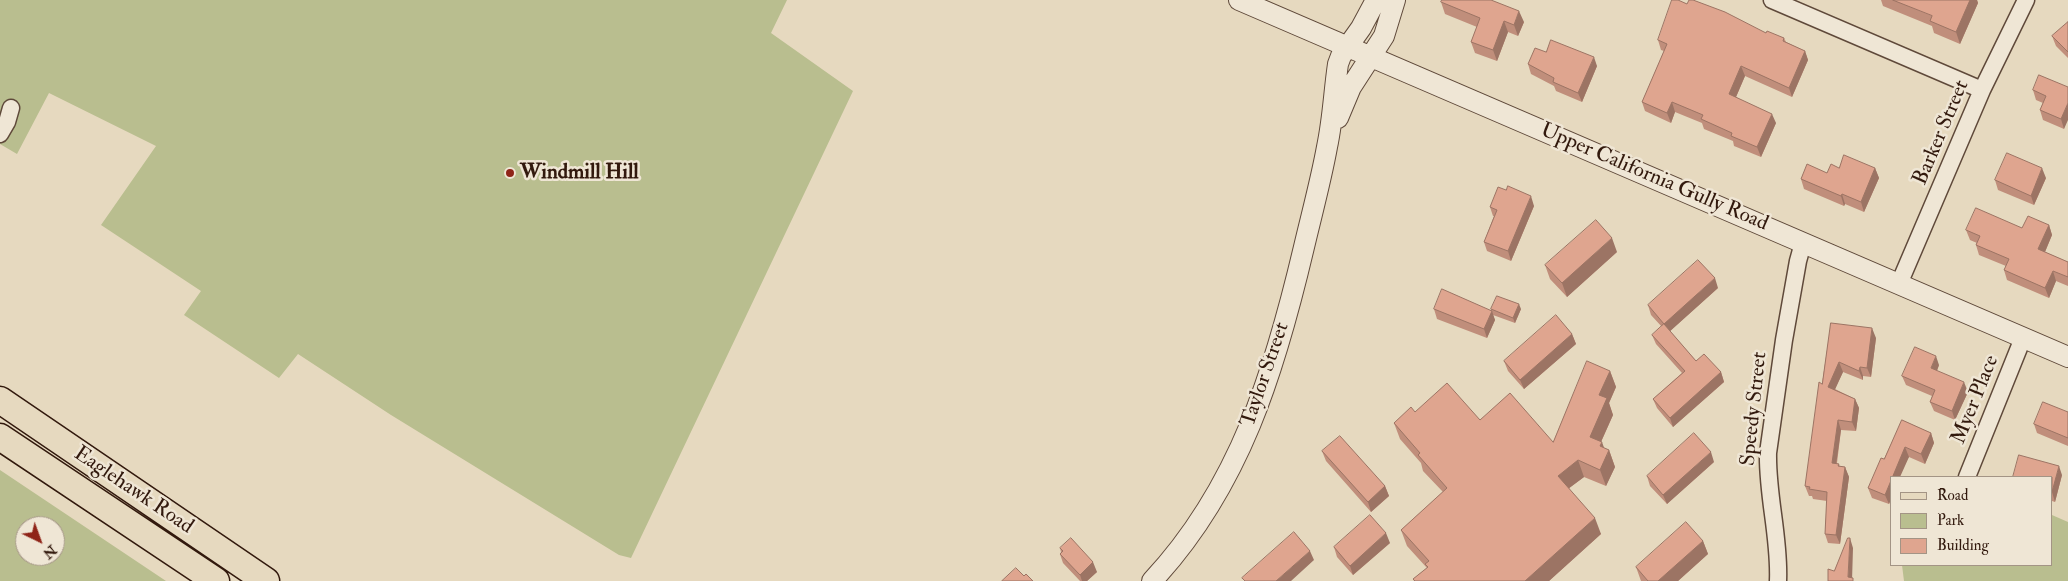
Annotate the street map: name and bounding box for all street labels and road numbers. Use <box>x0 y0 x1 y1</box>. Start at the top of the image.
street label: Barker Street <box>1909 77 1975 189</box>
street label: Upper California Gully Road <box>1536 119 1772 237</box>
street label: Taylor Street <box>1236 319 1296 431</box>
street label: Speedy Street <box>1736 351 1774 467</box>
street label: Myer Place <box>1947 352 2005 448</box>
street label: Eaglehawk Road <box>68 442 198 540</box>

